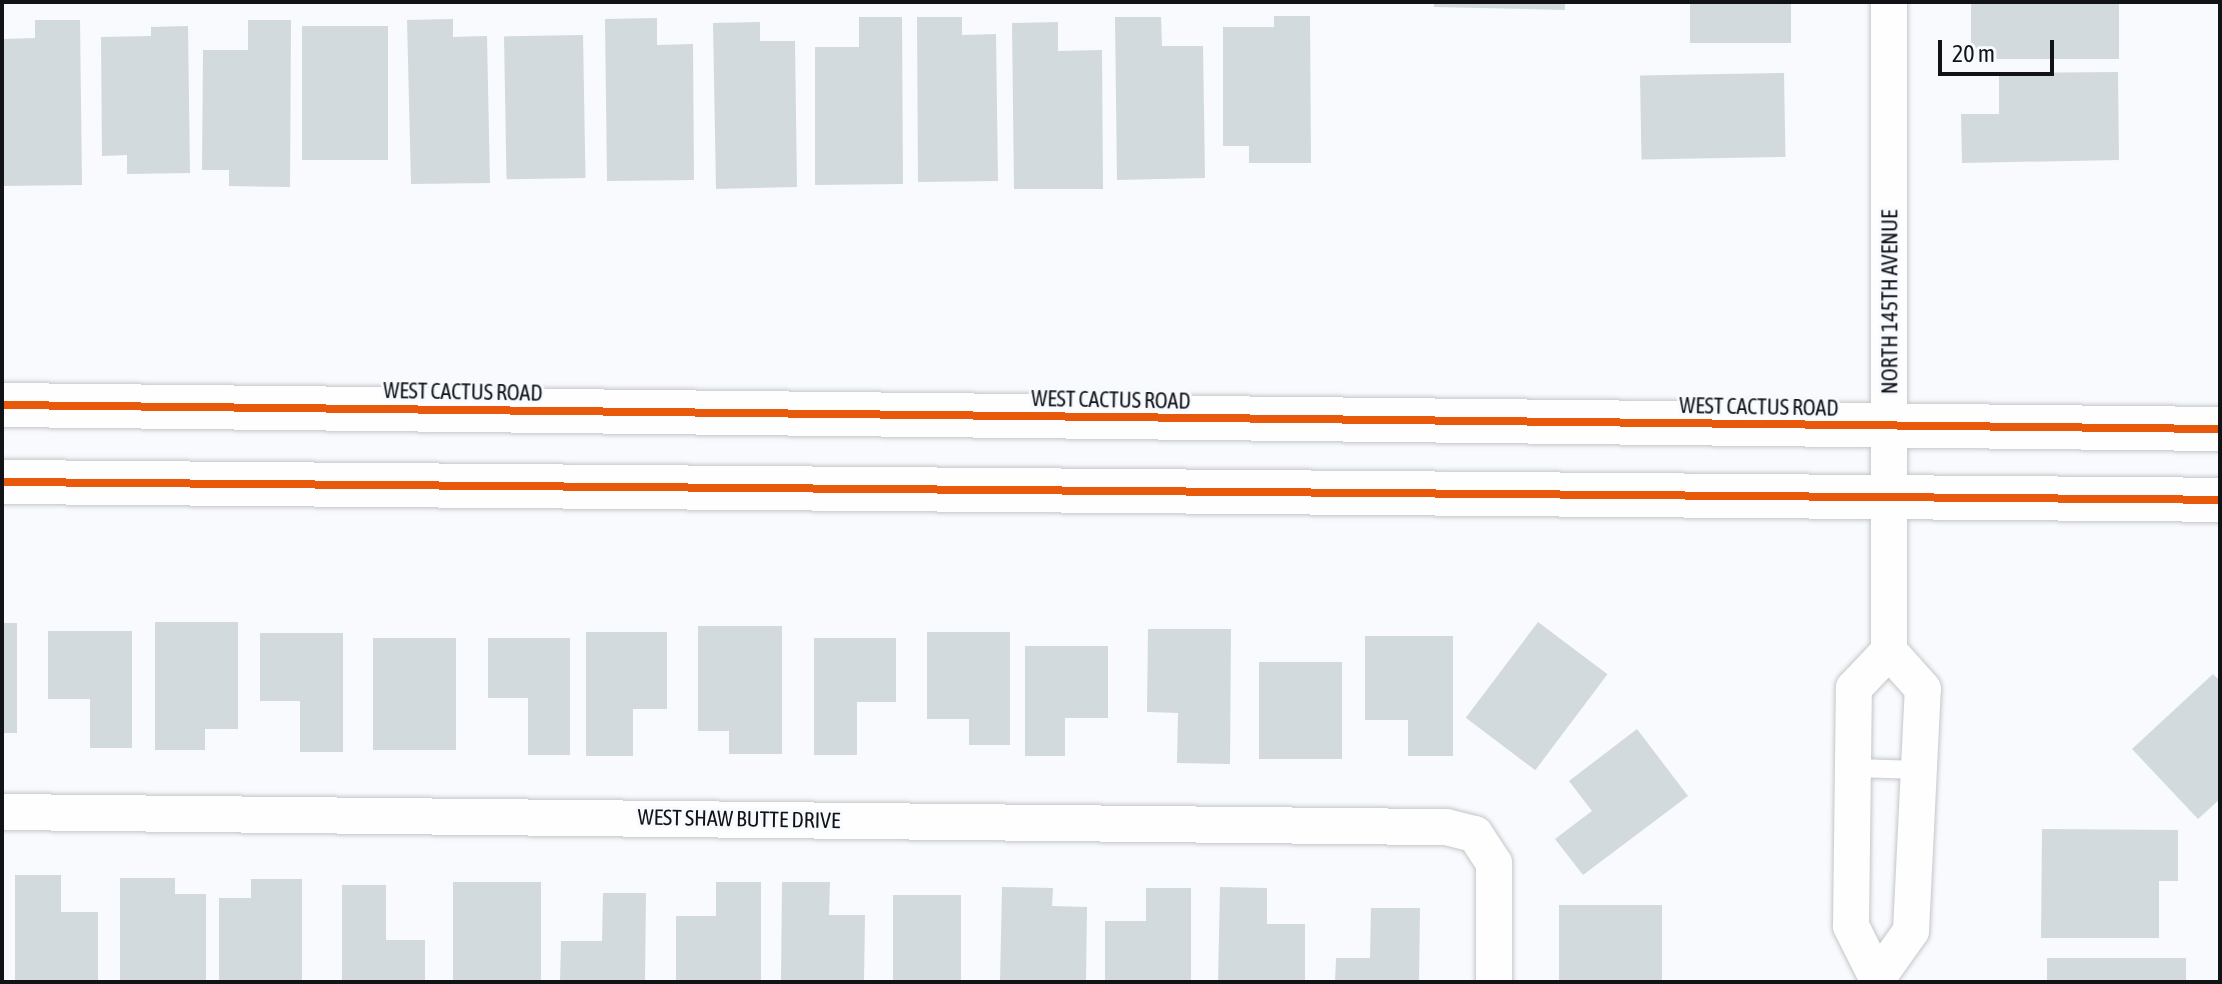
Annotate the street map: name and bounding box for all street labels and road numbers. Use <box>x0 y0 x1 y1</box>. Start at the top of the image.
street label: NORTH 145TH AVENUE <box>1877 210 1903 394</box>
street label: WEST CACTUS ROAD <box>383 377 543 407</box>
street label: WEST CACTUS ROAD <box>1031 385 1191 415</box>
street label: WEST CACTUS ROAD <box>1679 392 1839 422</box>
street label: WEST SHAW BUTTE DRIVE <box>637 804 841 834</box>

